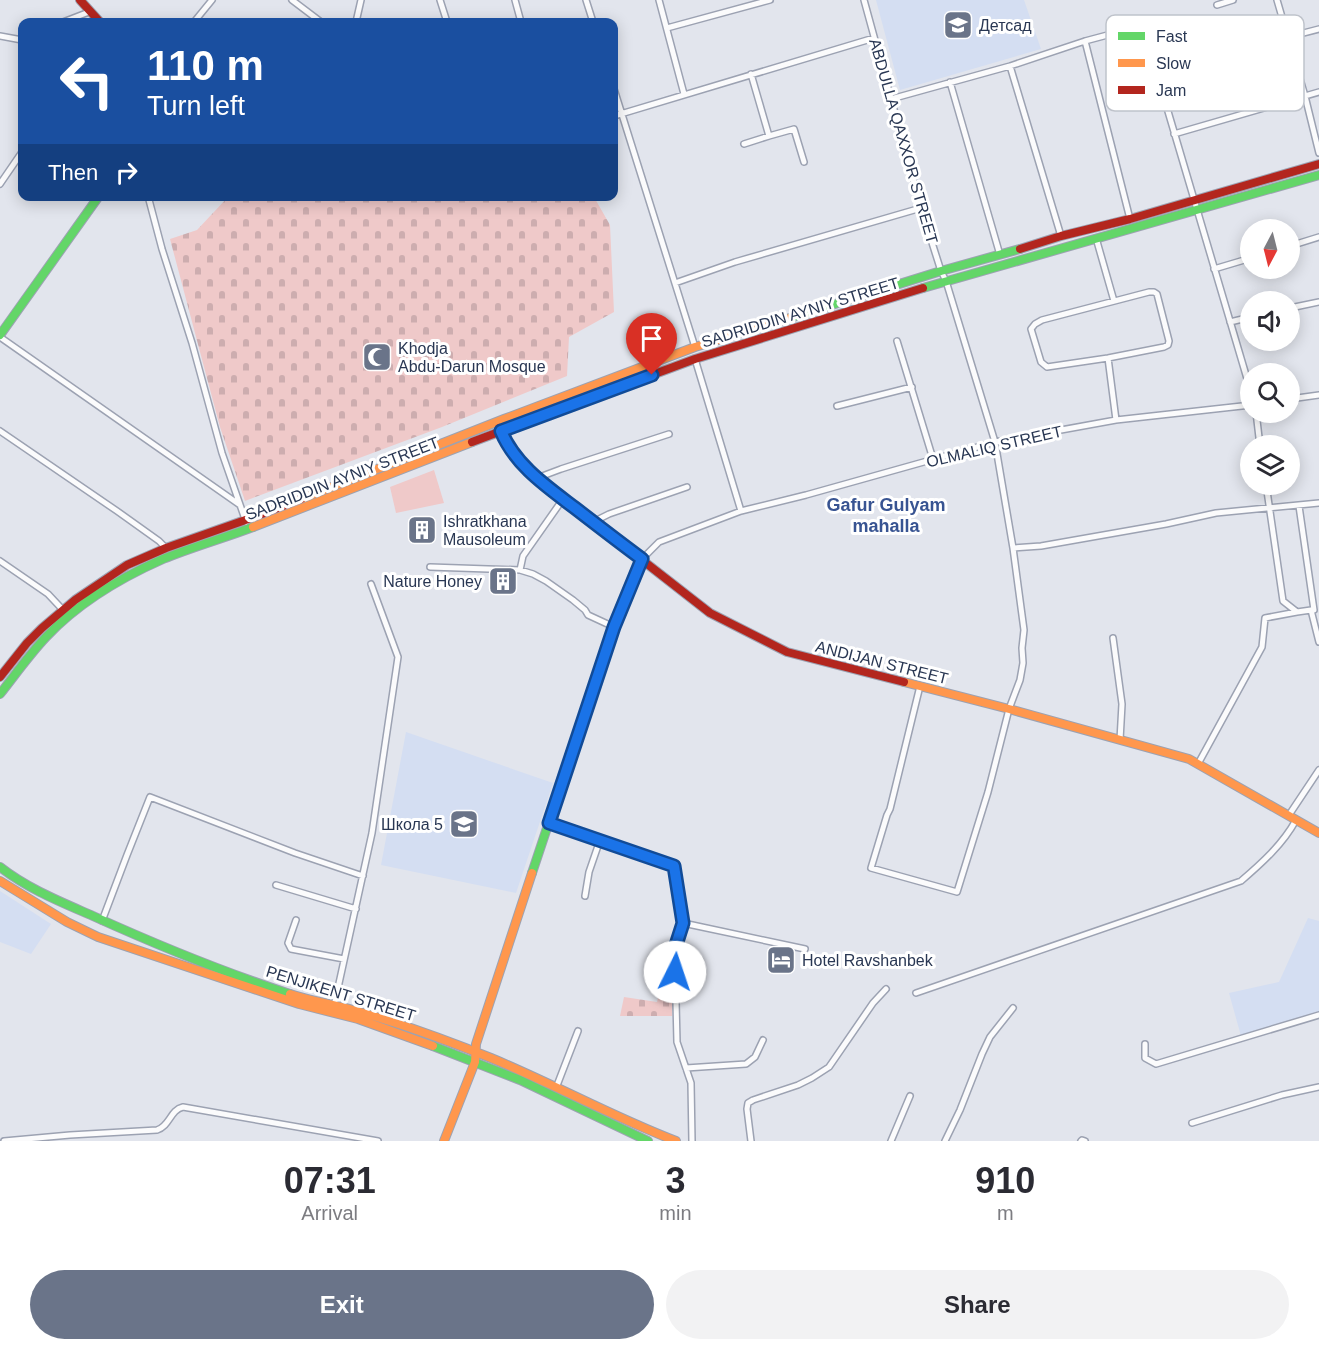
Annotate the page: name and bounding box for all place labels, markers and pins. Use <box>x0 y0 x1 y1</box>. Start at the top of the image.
school or university icon: Детсад <box>942 9 974 41</box>
place label: Детсад <box>979 17 1032 34</box>
pin <box>626 313 677 375</box>
place label: Khodja Abdu-Darun Mosque <box>398 340 546 375</box>
mosque icon: Khodja Abdu-Darun Mosque <box>361 341 393 373</box>
place label: Ishratkhana Mausoleum <box>443 513 527 548</box>
building icon: Ishratkhana Mausoleum <box>406 514 438 546</box>
building icon: Nature Honey <box>487 565 519 597</box>
place label: Nature Honey <box>383 573 482 590</box>
school or university icon: Школа 5 <box>448 808 480 840</box>
place label: Школа 5 <box>381 816 443 833</box>
hotel icon: Hotel Ravshanbek <box>765 944 797 976</box>
place label: Hotel Ravshanbek <box>802 952 934 969</box>

